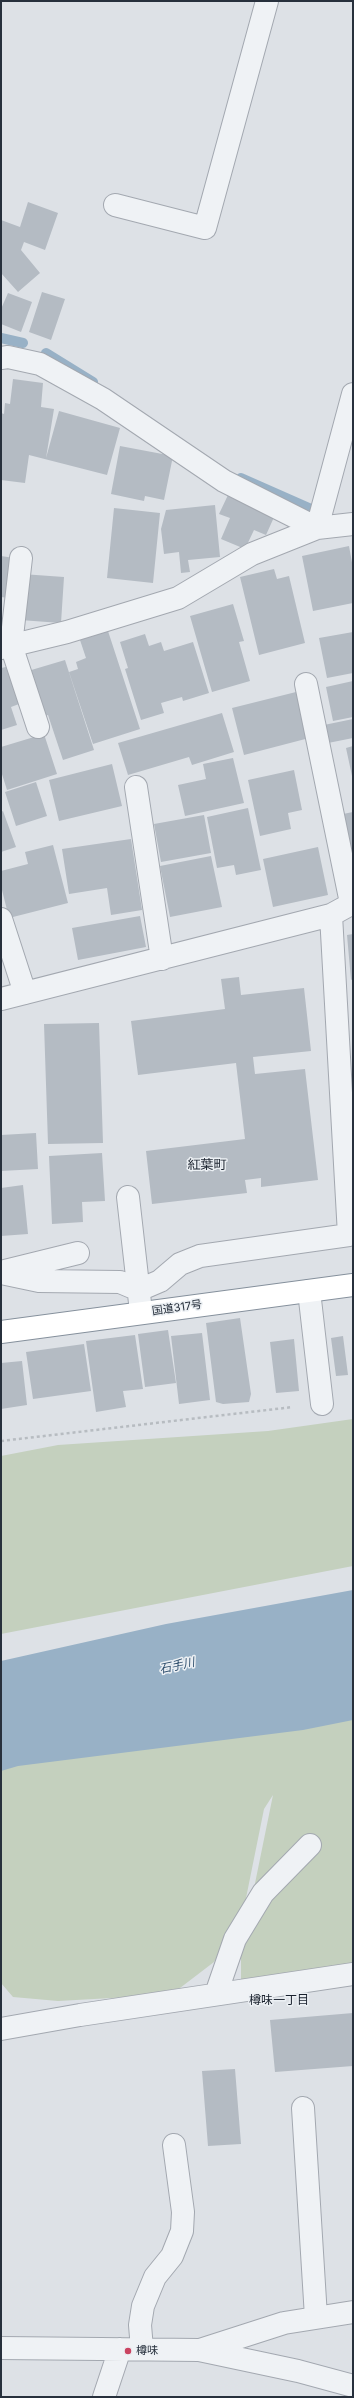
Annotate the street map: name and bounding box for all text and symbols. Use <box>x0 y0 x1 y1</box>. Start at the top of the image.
district label: 紅葉町 <box>188 1157 226 1173</box>
street label: 国道317号 <box>151 1298 203 1318</box>
water label: 石手川 <box>158 1655 196 1677</box>
district label: 樽味一丁目 <box>249 1993 309 2007</box>
place label: 樽味 <box>136 2344 158 2358</box>
marker: 樽味 <box>123 2346 133 2356</box>

